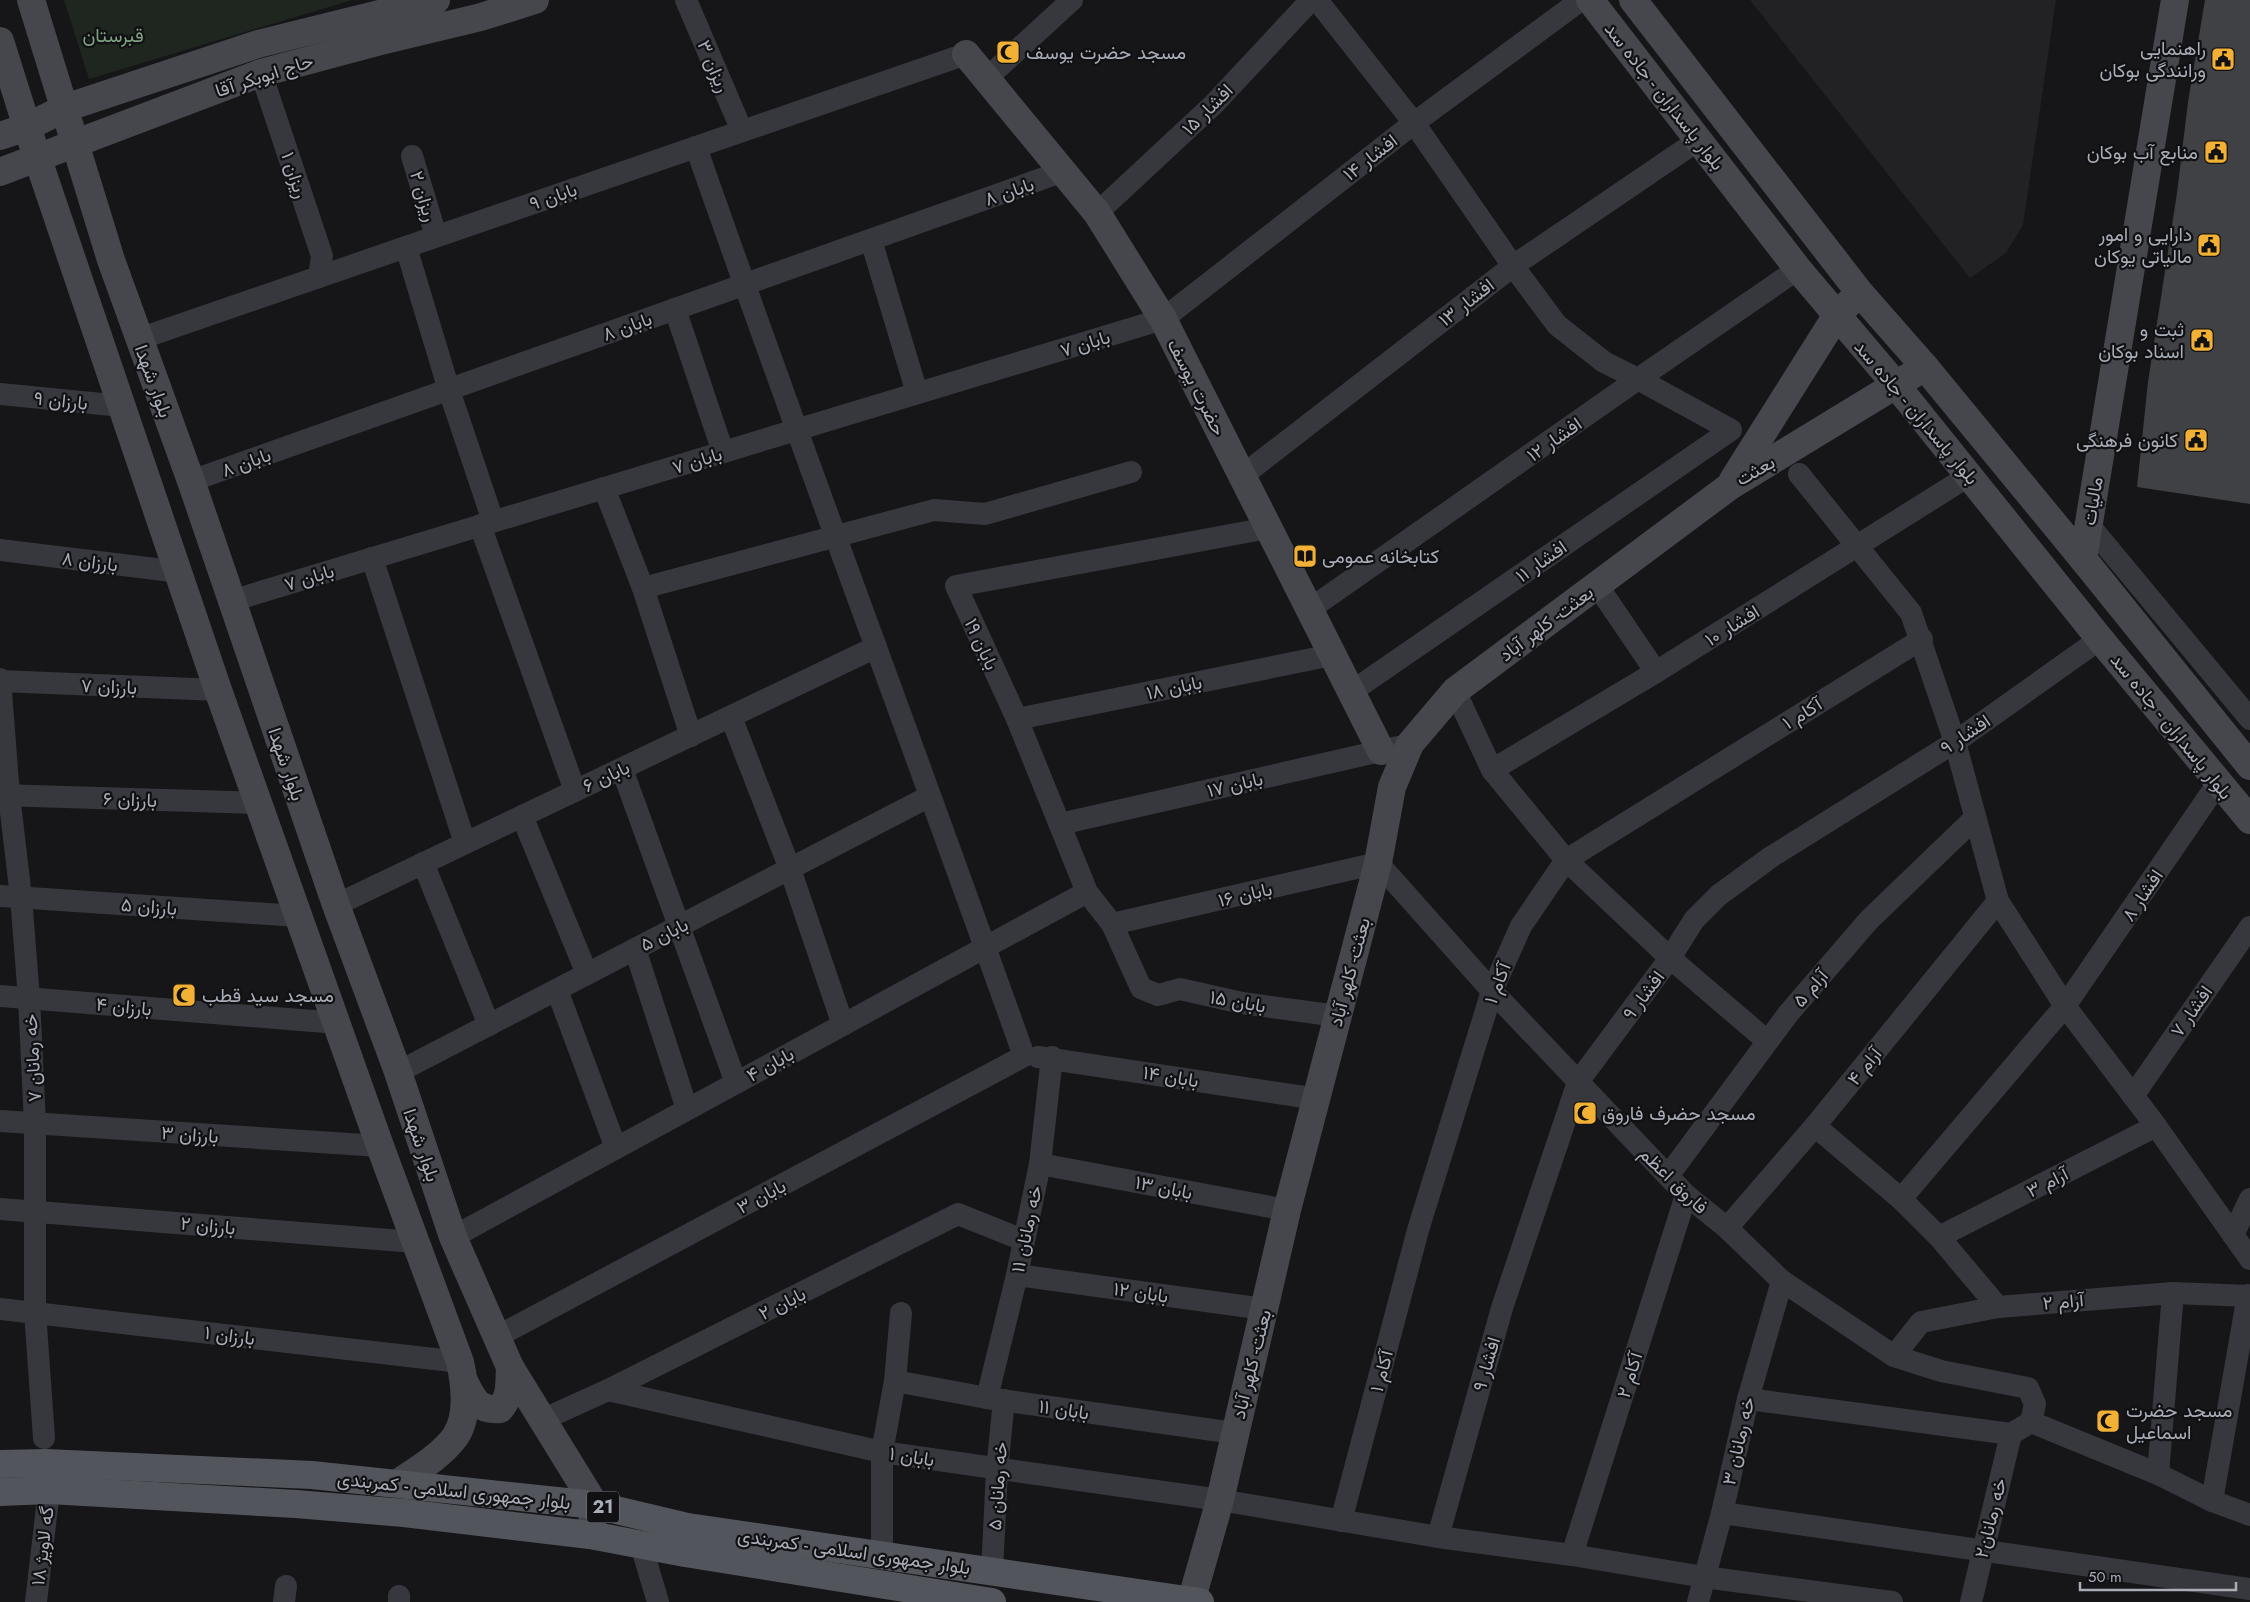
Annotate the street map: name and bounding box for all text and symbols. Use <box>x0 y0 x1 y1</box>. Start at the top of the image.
street label: بلوار پاسداران - جاده سد <box>1598 17 1731 176</box>
park label: قبرستان <box>82 22 144 49</box>
place label: راهنمایی ورانندگی بوکان <box>2099 35 2206 84</box>
street label: ۳ ریزان <box>690 36 737 97</box>
mosque icon: مسجد حضرت یوسف <box>995 39 1021 65</box>
place label: مسجد حضرت یوسف <box>1026 39 1186 66</box>
public building icon: راهنمایی ورانندگی بوکان <box>2210 46 2236 72</box>
street label: حاج ابوبکر آقا <box>212 47 317 104</box>
street label: افشار ۱۵ <box>1176 78 1239 141</box>
street label: افشار ۱۴ <box>1337 127 1403 187</box>
place label: منابع آب بوکان <box>2087 139 2198 166</box>
public building icon: منابع آب بوکان <box>2203 139 2229 165</box>
street label: ریزان ۱ <box>274 148 315 202</box>
street label: ریزان ۲ <box>403 167 444 225</box>
street label: بابان ۸ <box>981 170 1038 213</box>
street label: بابان ۹ <box>526 176 581 217</box>
place label: دارایی و امور مالیاتی یوکان <box>2094 221 2192 270</box>
public building icon: دارایی و امور مالیاتی یوکان <box>2196 232 2222 258</box>
street label: افشار ۱۳ <box>1433 272 1500 333</box>
street label: بابان ۸ <box>599 305 656 348</box>
place label: ثبت و اسناد بوکان <box>2098 316 2184 365</box>
street label: بابان ۷ <box>1057 323 1113 364</box>
public building icon: ثبت و اسناد بوکان <box>2189 327 2215 353</box>
street label: حضرت یوسف <box>1161 334 1232 440</box>
street label: بلوار پاسداران - جاده سد <box>1848 334 1985 490</box>
street label: بلوار شهدا <box>128 341 179 421</box>
street label: بارزان ۹ <box>33 384 89 417</box>
street label: افشار ۱۲ <box>1521 411 1587 468</box>
place label: کانون فرهنگی <box>2076 427 2178 454</box>
public building icon: کانون فرهنگی <box>2183 427 2209 453</box>
street label: بابان ۷ <box>669 440 725 481</box>
street label: بابان ۸ <box>218 441 275 484</box>
street label: بعثت <box>1731 449 1780 492</box>
street label: مالیات <box>2075 475 2110 527</box>
street label: افشار ۱۱ <box>1510 534 1572 589</box>
library icon: کتابخانه عمومی <box>1292 543 1318 569</box>
place label: کتابخانه عمومی <box>1322 543 1439 570</box>
street label: بارزان ۸ <box>60 545 119 578</box>
street label: بابان ۷ <box>281 557 337 598</box>
street label: بعثت- کلهر آباد <box>1494 579 1599 668</box>
street label: افشار ۱۰ <box>1700 598 1765 653</box>
street label: بابان ۱۹ <box>958 614 1005 675</box>
street label: بلوار پاسداران - جاده سد <box>2104 647 2239 805</box>
street label: بابان ۱۸ <box>1144 668 1204 707</box>
street label: بارزان ۷ <box>80 672 138 701</box>
street label: آکام ۱ <box>1777 690 1829 736</box>
street label: افشار ۹ <box>1935 708 1996 761</box>
street label: بلوار شهدا <box>261 724 312 804</box>
street label: بابان ۶ <box>578 754 634 799</box>
street label: بابان ۱۷ <box>1205 765 1266 804</box>
street label: بارزان ۶ <box>102 785 158 814</box>
street label: افشار ۸ <box>2115 864 2170 927</box>
street label: بابان ۱۶ <box>1216 875 1275 914</box>
street label: بارزان ۵ <box>120 891 178 922</box>
street label: بابان ۵ <box>635 911 693 958</box>
street label: بعثت- کلهر آباد <box>1322 915 1377 1030</box>
street label: آکام ۱ <box>1477 957 1518 1008</box>
street label: آرام ۵ <box>1786 962 1835 1013</box>
street label: افشار ۹ <box>1616 965 1671 1026</box>
street label: افشار ۷ <box>2164 980 2219 1043</box>
mosque icon: مسجد سید قطب <box>171 982 197 1008</box>
place label: مسجد سید قطب <box>202 982 334 1009</box>
street label: بابان ۱۵ <box>1208 983 1268 1020</box>
street label: بارزان ۴ <box>95 991 153 1022</box>
street label: خه رمانان ۷ <box>17 1013 48 1103</box>
street label: بابان ۴ <box>742 1040 799 1089</box>
street label: آرام ۴ <box>1841 1040 1889 1091</box>
street label: بابان ۱۴ <box>1141 1059 1201 1094</box>
mosque icon: مسجد حضرف فاروق <box>1572 1100 1598 1126</box>
place label: مسجد حضرف فاروق <box>1602 1100 1756 1127</box>
street label: بلوار شهدا <box>396 1105 447 1185</box>
street label: بارزان ۳ <box>160 1119 220 1150</box>
street label: فاروق اعظم <box>1633 1141 1714 1220</box>
street label: آرام ۳ <box>2022 1160 2074 1204</box>
street label: بابان ۱۳ <box>1133 1169 1195 1206</box>
street label: بابان ۳ <box>732 1172 791 1221</box>
street label: خه رمانان ۱۱ <box>1004 1183 1049 1275</box>
street label: بارزان ۲ <box>179 1210 236 1241</box>
street label: بابان ۱۲ <box>1112 1275 1170 1310</box>
street label: بابان ۲ <box>754 1280 810 1327</box>
street label: آرام ۲ <box>2041 1286 2086 1317</box>
street label: بعثت- کلهر آباد <box>1225 1307 1278 1422</box>
street label: بارزان ۱ <box>203 1319 257 1352</box>
street label: افشار ۹ <box>1466 1334 1507 1395</box>
street label: آکام ۱ <box>1363 1346 1400 1395</box>
street label: آکام ۲ <box>1610 1347 1650 1401</box>
street label: بابان ۱۱ <box>1037 1393 1091 1426</box>
street label: خه رمانان ۳ <box>1715 1394 1762 1488</box>
place label: مسجد حضرت اسماعیل <box>2126 1397 2232 1446</box>
mosque icon: مسجد حضرت اسماعیل <box>2095 1408 2121 1434</box>
street label: بابان ۱ <box>887 1440 936 1473</box>
street label: خه رمانان ۵ <box>981 1441 1014 1531</box>
street label: بلوار جمهوری اسلامی - کمربندی <box>336 1465 572 1516</box>
street label: خه رمانان۲ <box>1968 1475 2013 1561</box>
road number: 21 <box>587 1491 619 1522</box>
street label: گه لاویژ ۱۸ <box>24 1505 61 1587</box>
street label: بلوار جمهوری اسلامی - کمربندی <box>736 1522 972 1581</box>
scale bar <box>2080 1560 2236 1592</box>
text: 50 m <box>2088 1566 2122 1588</box>

